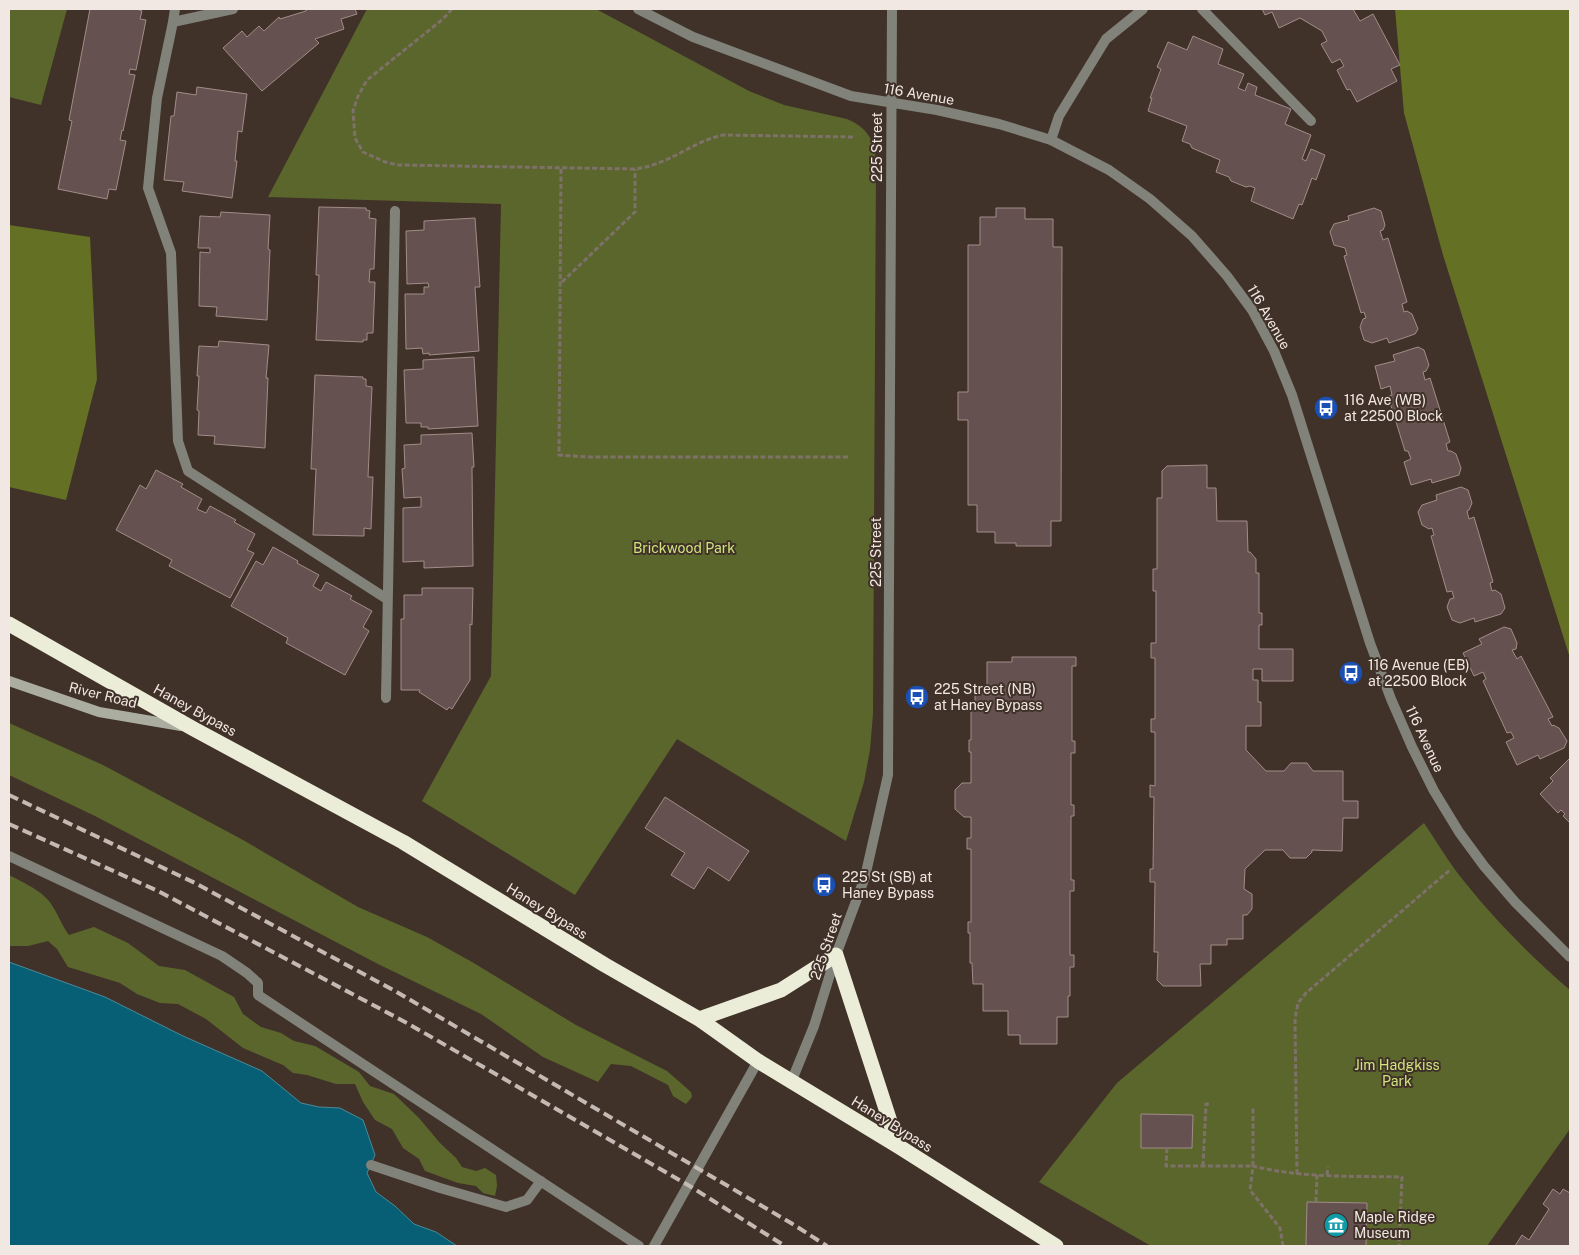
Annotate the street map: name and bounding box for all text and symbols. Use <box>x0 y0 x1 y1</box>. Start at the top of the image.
street label: 116 Avenue <box>882 80 956 108</box>
street label: 225 Street <box>869 112 885 182</box>
street label: 116 Avenue <box>1244 282 1294 352</box>
place label: 116 Ave (WB) at 22500 Block <box>1344 392 1443 424</box>
bus stop icon: 116 Ave (WB) at 22500 Block <box>1313 395 1339 421</box>
street label: 225 Street <box>868 517 884 587</box>
park label: Brickwood Park <box>633 540 735 556</box>
place label: 116 Avenue (EB) at 22500 Block <box>1368 657 1470 689</box>
bus stop icon: 116 Avenue (EB) at 22500 Block <box>1338 660 1364 686</box>
street label: River Road <box>67 679 139 711</box>
street label: Haney Bypass <box>151 681 239 739</box>
place label: 225 Street (NB) at Haney Bypass <box>934 681 1042 713</box>
bus stop icon: 225 Street (NB) at Haney Bypass <box>904 684 930 710</box>
street label: 116 Avenue <box>1403 703 1447 775</box>
place label: 225 St (SB) at Haney Bypass <box>842 869 934 901</box>
bus stop icon: 225 St (SB) at Haney Bypass <box>811 872 837 898</box>
street label: Haney Bypass <box>504 880 590 942</box>
street label: 225 Street <box>807 910 845 982</box>
park label: Jim Hadgkiss Park <box>1354 1057 1440 1089</box>
street label: Haney Bypass <box>849 1093 935 1155</box>
place label: Maple Ridge Museum <box>1354 1209 1435 1241</box>
museum icon: Maple Ridge Museum <box>1323 1212 1349 1238</box>

